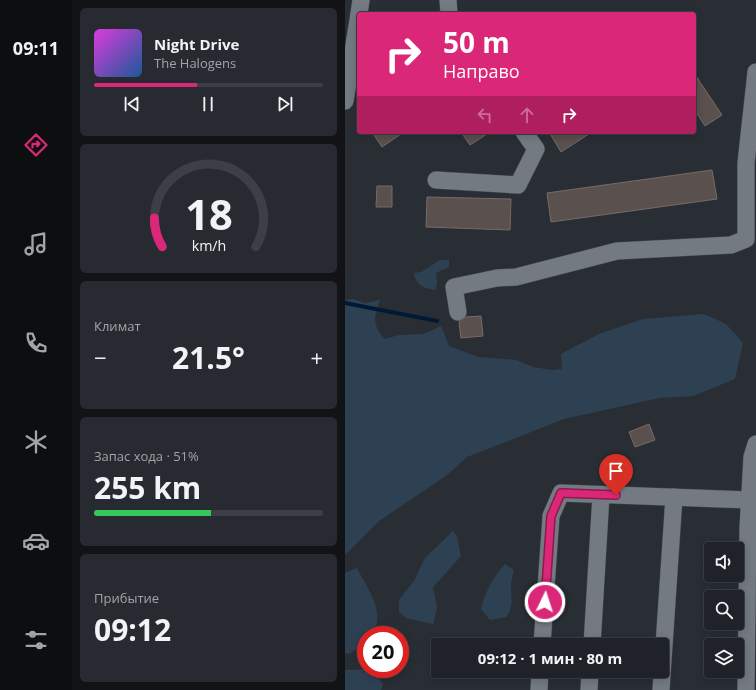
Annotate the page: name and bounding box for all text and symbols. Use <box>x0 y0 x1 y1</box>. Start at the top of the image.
text: 50 m <box>443 23 510 61</box>
icon: right <box>377 28 429 80</box>
text: Night Drive <box>154 34 239 54</box>
text: 09:11 <box>13 36 59 60</box>
text: The Halogens <box>154 54 236 72</box>
text: Направо <box>443 59 520 83</box>
icon: previous <box>121 93 143 115</box>
icon: pause <box>197 93 219 115</box>
icon: next <box>274 93 296 115</box>
icon: left <box>474 104 496 126</box>
icon: ahead <box>516 104 538 126</box>
icon: right <box>558 104 580 126</box>
icon: directions <box>22 131 50 159</box>
text: 18 <box>185 185 232 241</box>
icon: music <box>22 230 50 258</box>
text: km/h <box>191 235 226 254</box>
text: Климат <box>94 317 141 335</box>
icon: phone <box>22 329 50 357</box>
text: 21.5° <box>172 337 245 378</box>
text: − <box>94 342 107 372</box>
text: + <box>310 342 323 372</box>
icon: climate <box>22 428 50 456</box>
text: Запас хода · 51% <box>94 447 199 465</box>
pin <box>599 454 633 495</box>
icon: arrive <box>605 460 627 482</box>
text: 255 km <box>94 467 201 508</box>
icon: car <box>22 527 50 555</box>
map controls <box>704 542 744 678</box>
button: sound <box>704 542 744 582</box>
position arrow <box>524 581 566 623</box>
text: Прибытие <box>94 589 159 607</box>
button: search <box>704 590 744 630</box>
text: 09:12 <box>94 609 171 650</box>
icon: filters <box>22 626 50 654</box>
speed limit sign: 20 <box>357 626 409 678</box>
button: layers <box>704 638 744 678</box>
text: 09:12 · 1 мин · 80 m <box>478 648 622 668</box>

